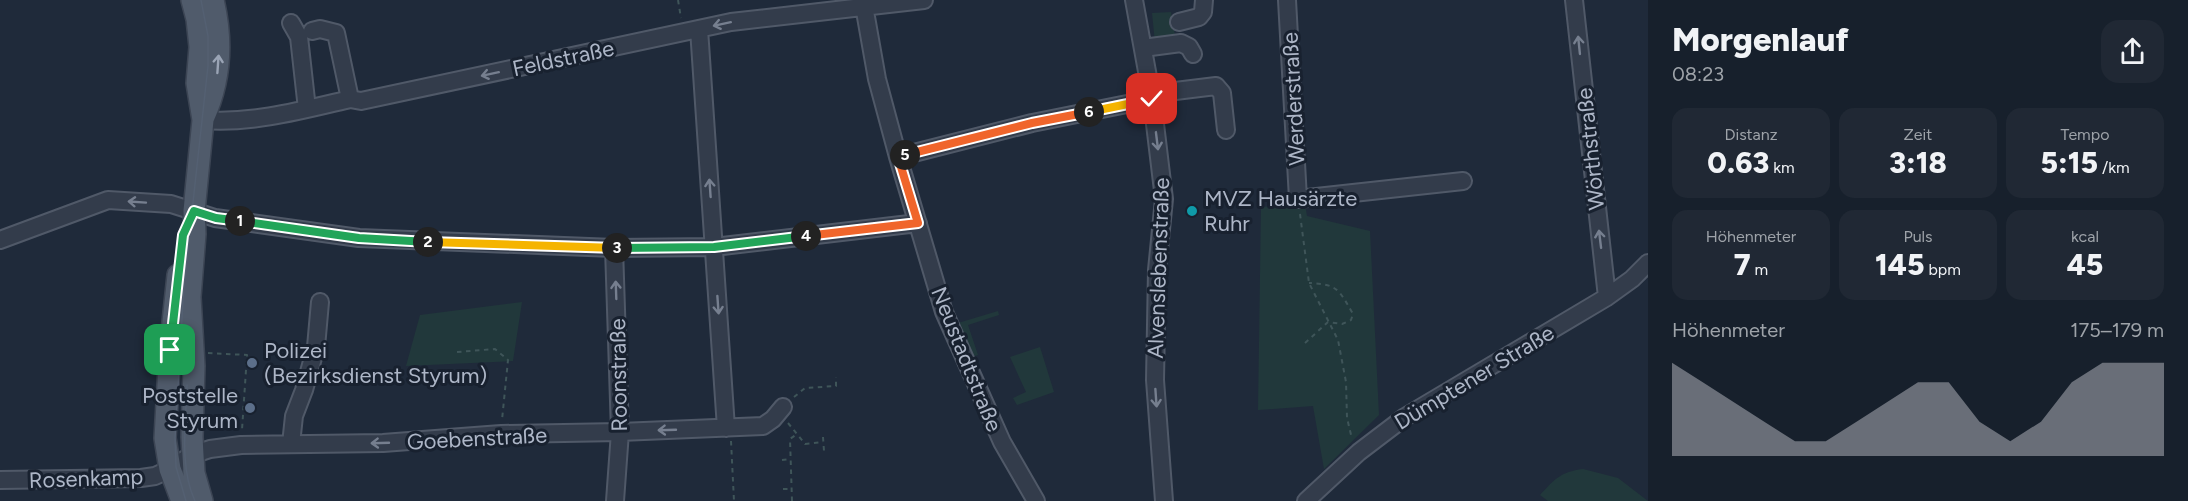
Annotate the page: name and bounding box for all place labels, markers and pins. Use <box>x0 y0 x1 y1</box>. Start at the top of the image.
pin <box>1126 73 1177 124</box>
pin: 6 <box>1074 97 1104 127</box>
pin: 5 <box>890 140 920 170</box>
place label: MVZ Hausärzte Ruhr <box>1204 185 1357 237</box>
marker: MVZ Hausärzte Ruhr <box>1185 204 1199 218</box>
pin: 1 <box>225 206 255 236</box>
pin: 4 <box>791 221 821 251</box>
pin: 2 <box>413 227 443 257</box>
pin: 3 <box>602 233 632 263</box>
pin <box>144 324 195 375</box>
place label: Polizei (Bezirksdienst Styrum) <box>264 337 487 389</box>
marker: Polizei (Bezirksdienst Styrum) <box>245 356 259 370</box>
place label: Poststelle Styrum <box>142 382 238 434</box>
marker: Poststelle Styrum <box>243 401 257 415</box>

